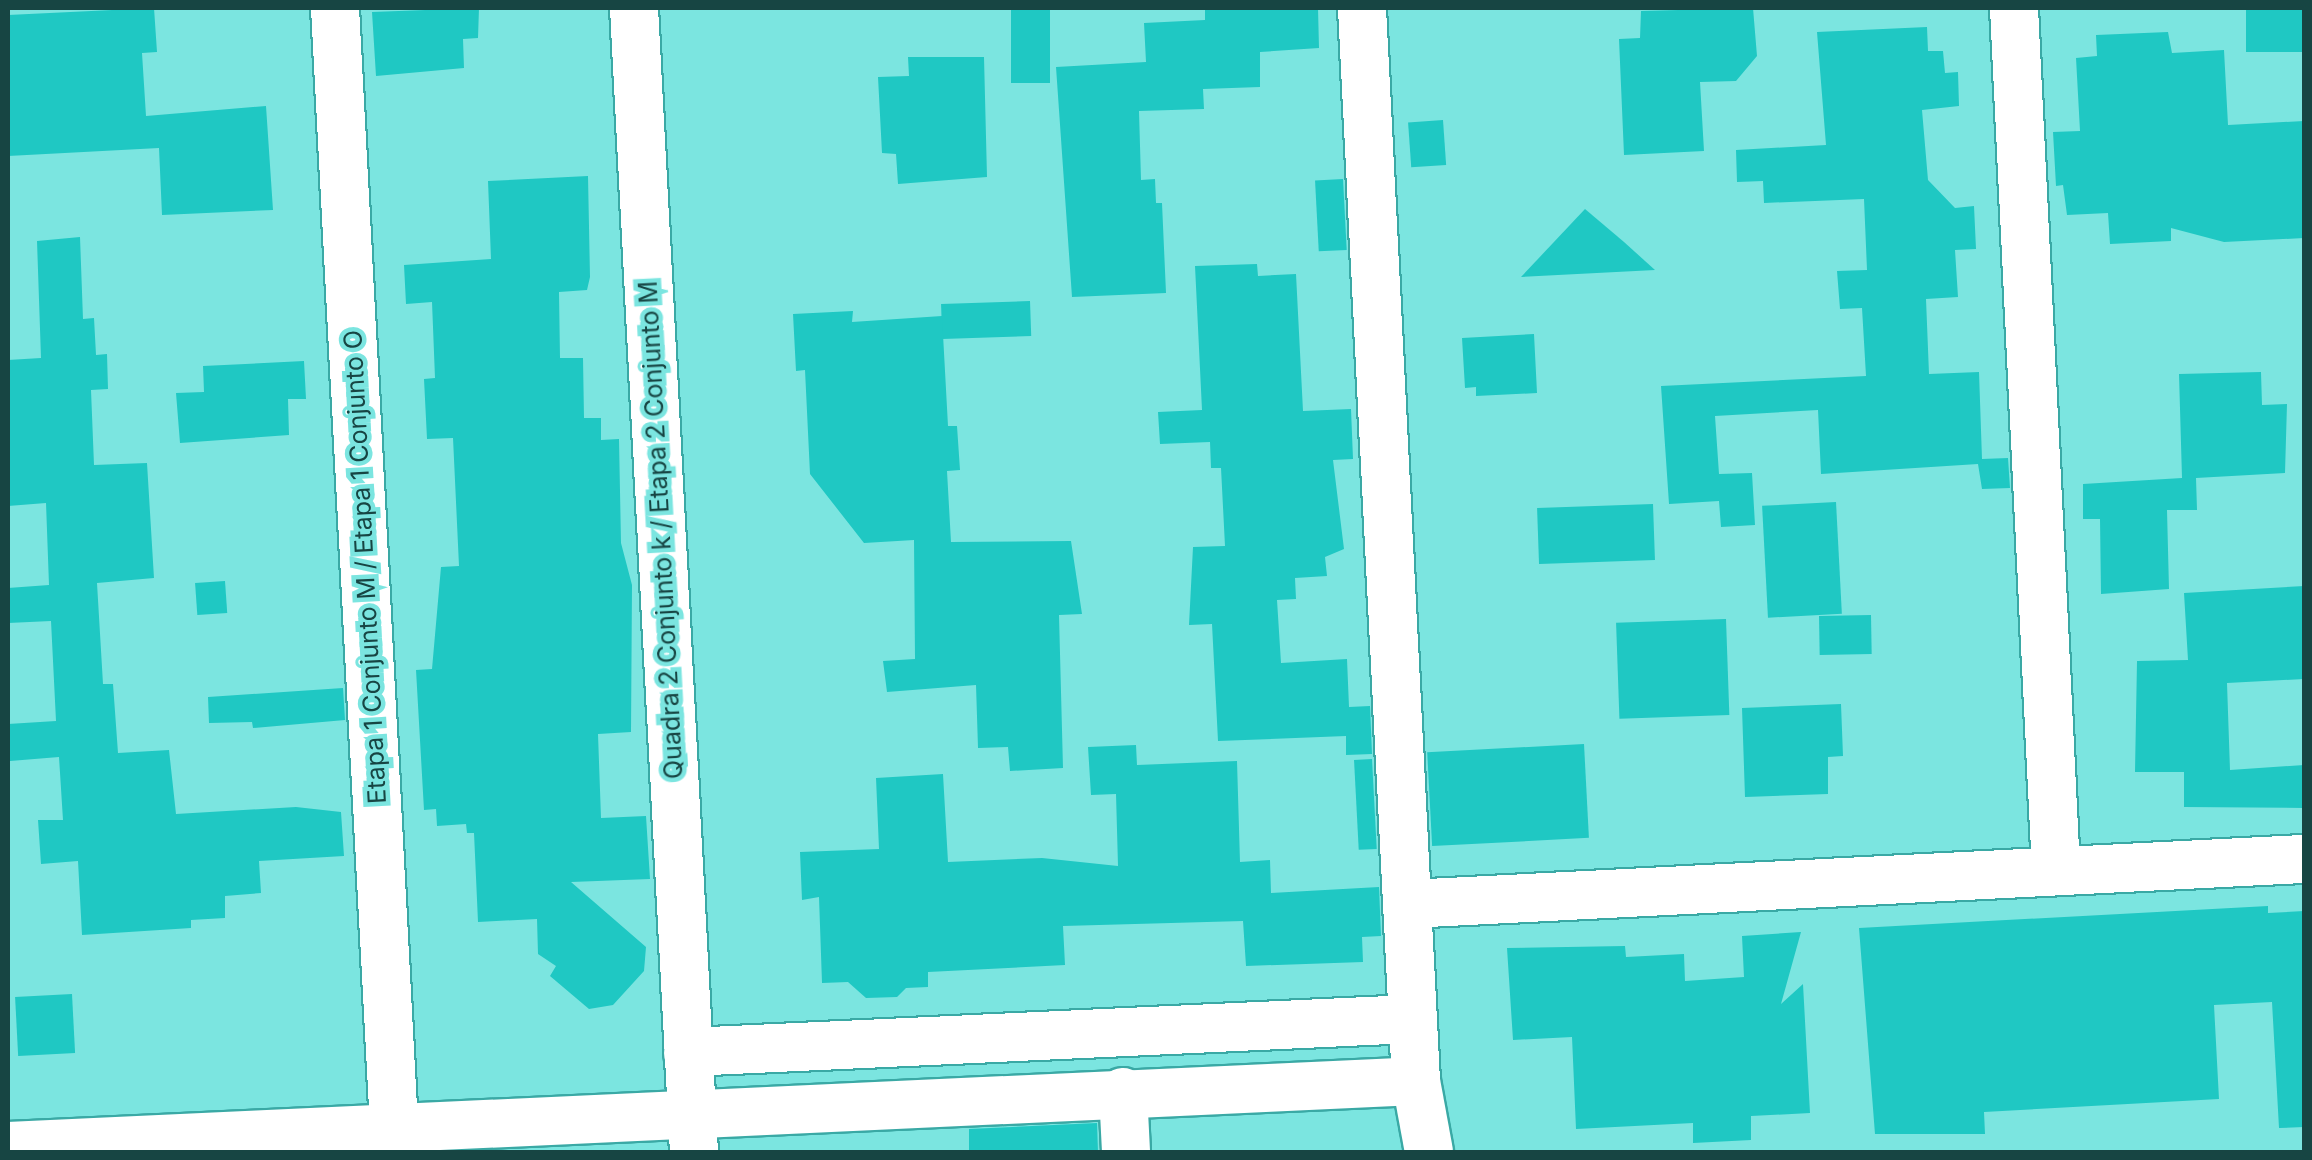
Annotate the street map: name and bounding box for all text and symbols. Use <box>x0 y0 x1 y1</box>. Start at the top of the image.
street label: Quadra 2 Conjunto k / Etapa 2 Conjunto M <box>633 280 689 780</box>
street label: Etapa 1 Conjunto M / Etapa 1 Conjunto O <box>338 329 392 805</box>

